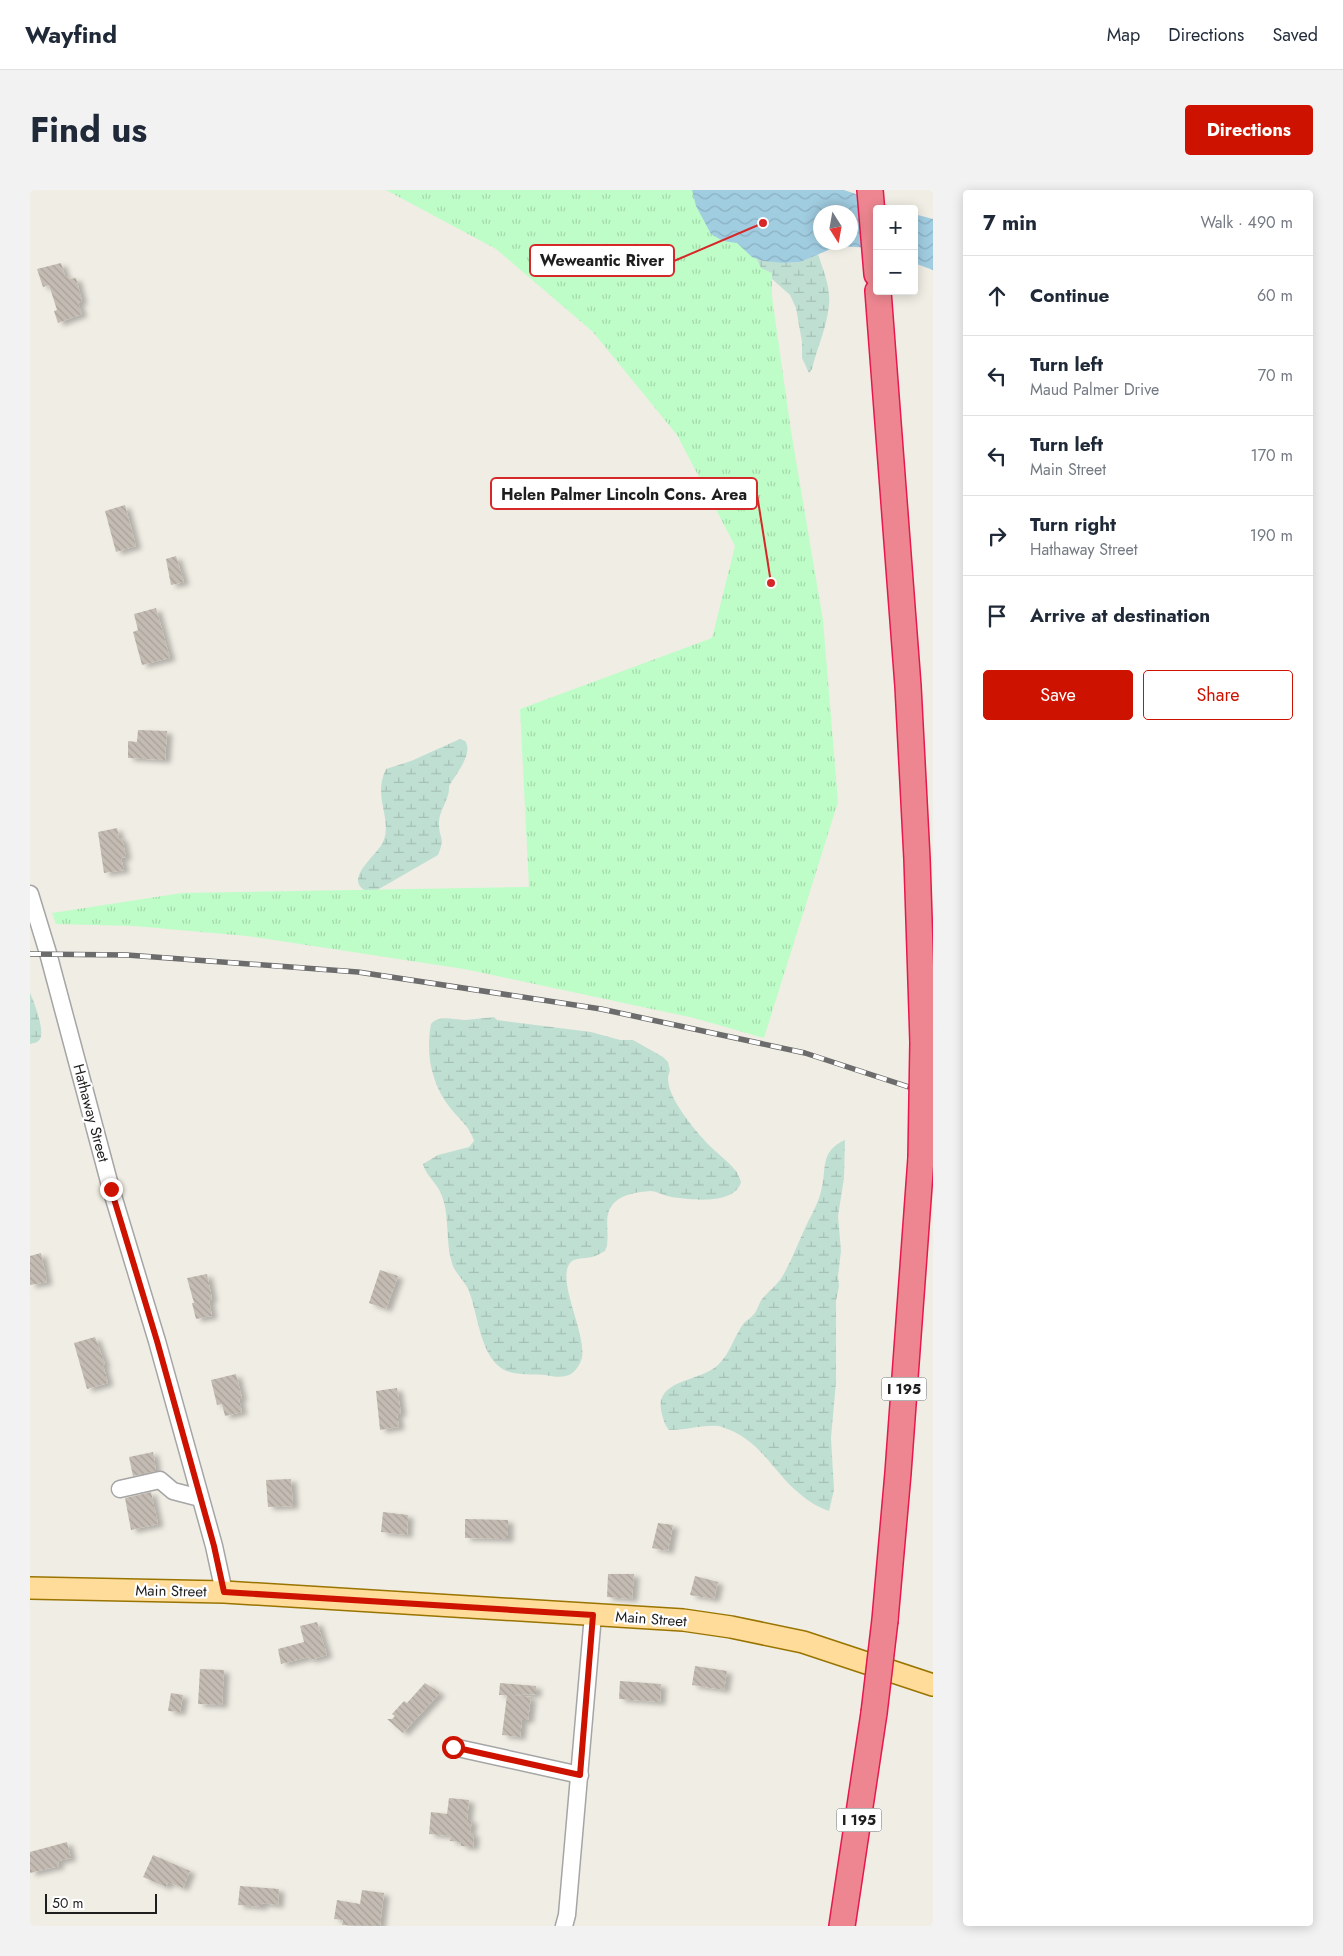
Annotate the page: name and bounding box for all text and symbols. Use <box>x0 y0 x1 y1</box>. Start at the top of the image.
text: Wayfind <box>25 17 117 52</box>
text: Map <box>1107 22 1140 48</box>
text: Directions <box>1168 22 1244 48</box>
text: Saved <box>1272 22 1318 48</box>
text: Find us <box>30 105 147 155</box>
button: Directions <box>1185 105 1313 155</box>
north arrow <box>813 205 858 250</box>
map controls <box>873 205 918 295</box>
button: + <box>873 205 918 250</box>
text: 7 min <box>983 208 1037 238</box>
text: Walk · 490 m <box>1201 211 1293 234</box>
callout: Weweantic River <box>530 245 674 276</box>
text: Weweantic River <box>540 249 665 272</box>
button: − <box>873 250 918 295</box>
icon: ahead <box>983 282 1011 310</box>
text: Continue <box>1030 282 1109 309</box>
text: 60 m <box>1257 284 1293 307</box>
text: Turn left <box>1030 351 1103 378</box>
icon: left <box>983 362 1011 390</box>
text: 70 m <box>1258 364 1293 387</box>
text: Maud Palmer Drive <box>1030 378 1159 401</box>
text: Turn left <box>1030 431 1103 458</box>
icon: left <box>983 442 1011 470</box>
text: 170 m <box>1251 444 1293 467</box>
text: Main Street <box>1030 458 1106 481</box>
callout: Helen Palmer Lincoln Cons. Area <box>491 478 757 509</box>
text: Helen Palmer Lincoln Cons. Area <box>501 483 747 506</box>
text: Turn right <box>1030 511 1116 538</box>
icon: right <box>983 522 1011 550</box>
text: 190 m <box>1250 524 1293 547</box>
text: Hathaway Street <box>1030 538 1138 561</box>
icon: arrive <box>983 602 1011 630</box>
text: Arrive at destination <box>1030 602 1210 629</box>
button: Save <box>983 670 1133 720</box>
button: Share <box>1143 670 1293 720</box>
street label: Hathaway Street <box>67 1061 115 1165</box>
route end <box>100 1178 123 1201</box>
road number: I 195 <box>882 1378 926 1400</box>
street label: Main Street <box>135 1579 207 1603</box>
street label: Main Street <box>615 1606 688 1632</box>
route start <box>442 1736 465 1759</box>
road number: I 195 <box>836 1808 882 1832</box>
scale bar <box>45 1891 158 1914</box>
text: 50 m <box>52 1893 83 1913</box>

